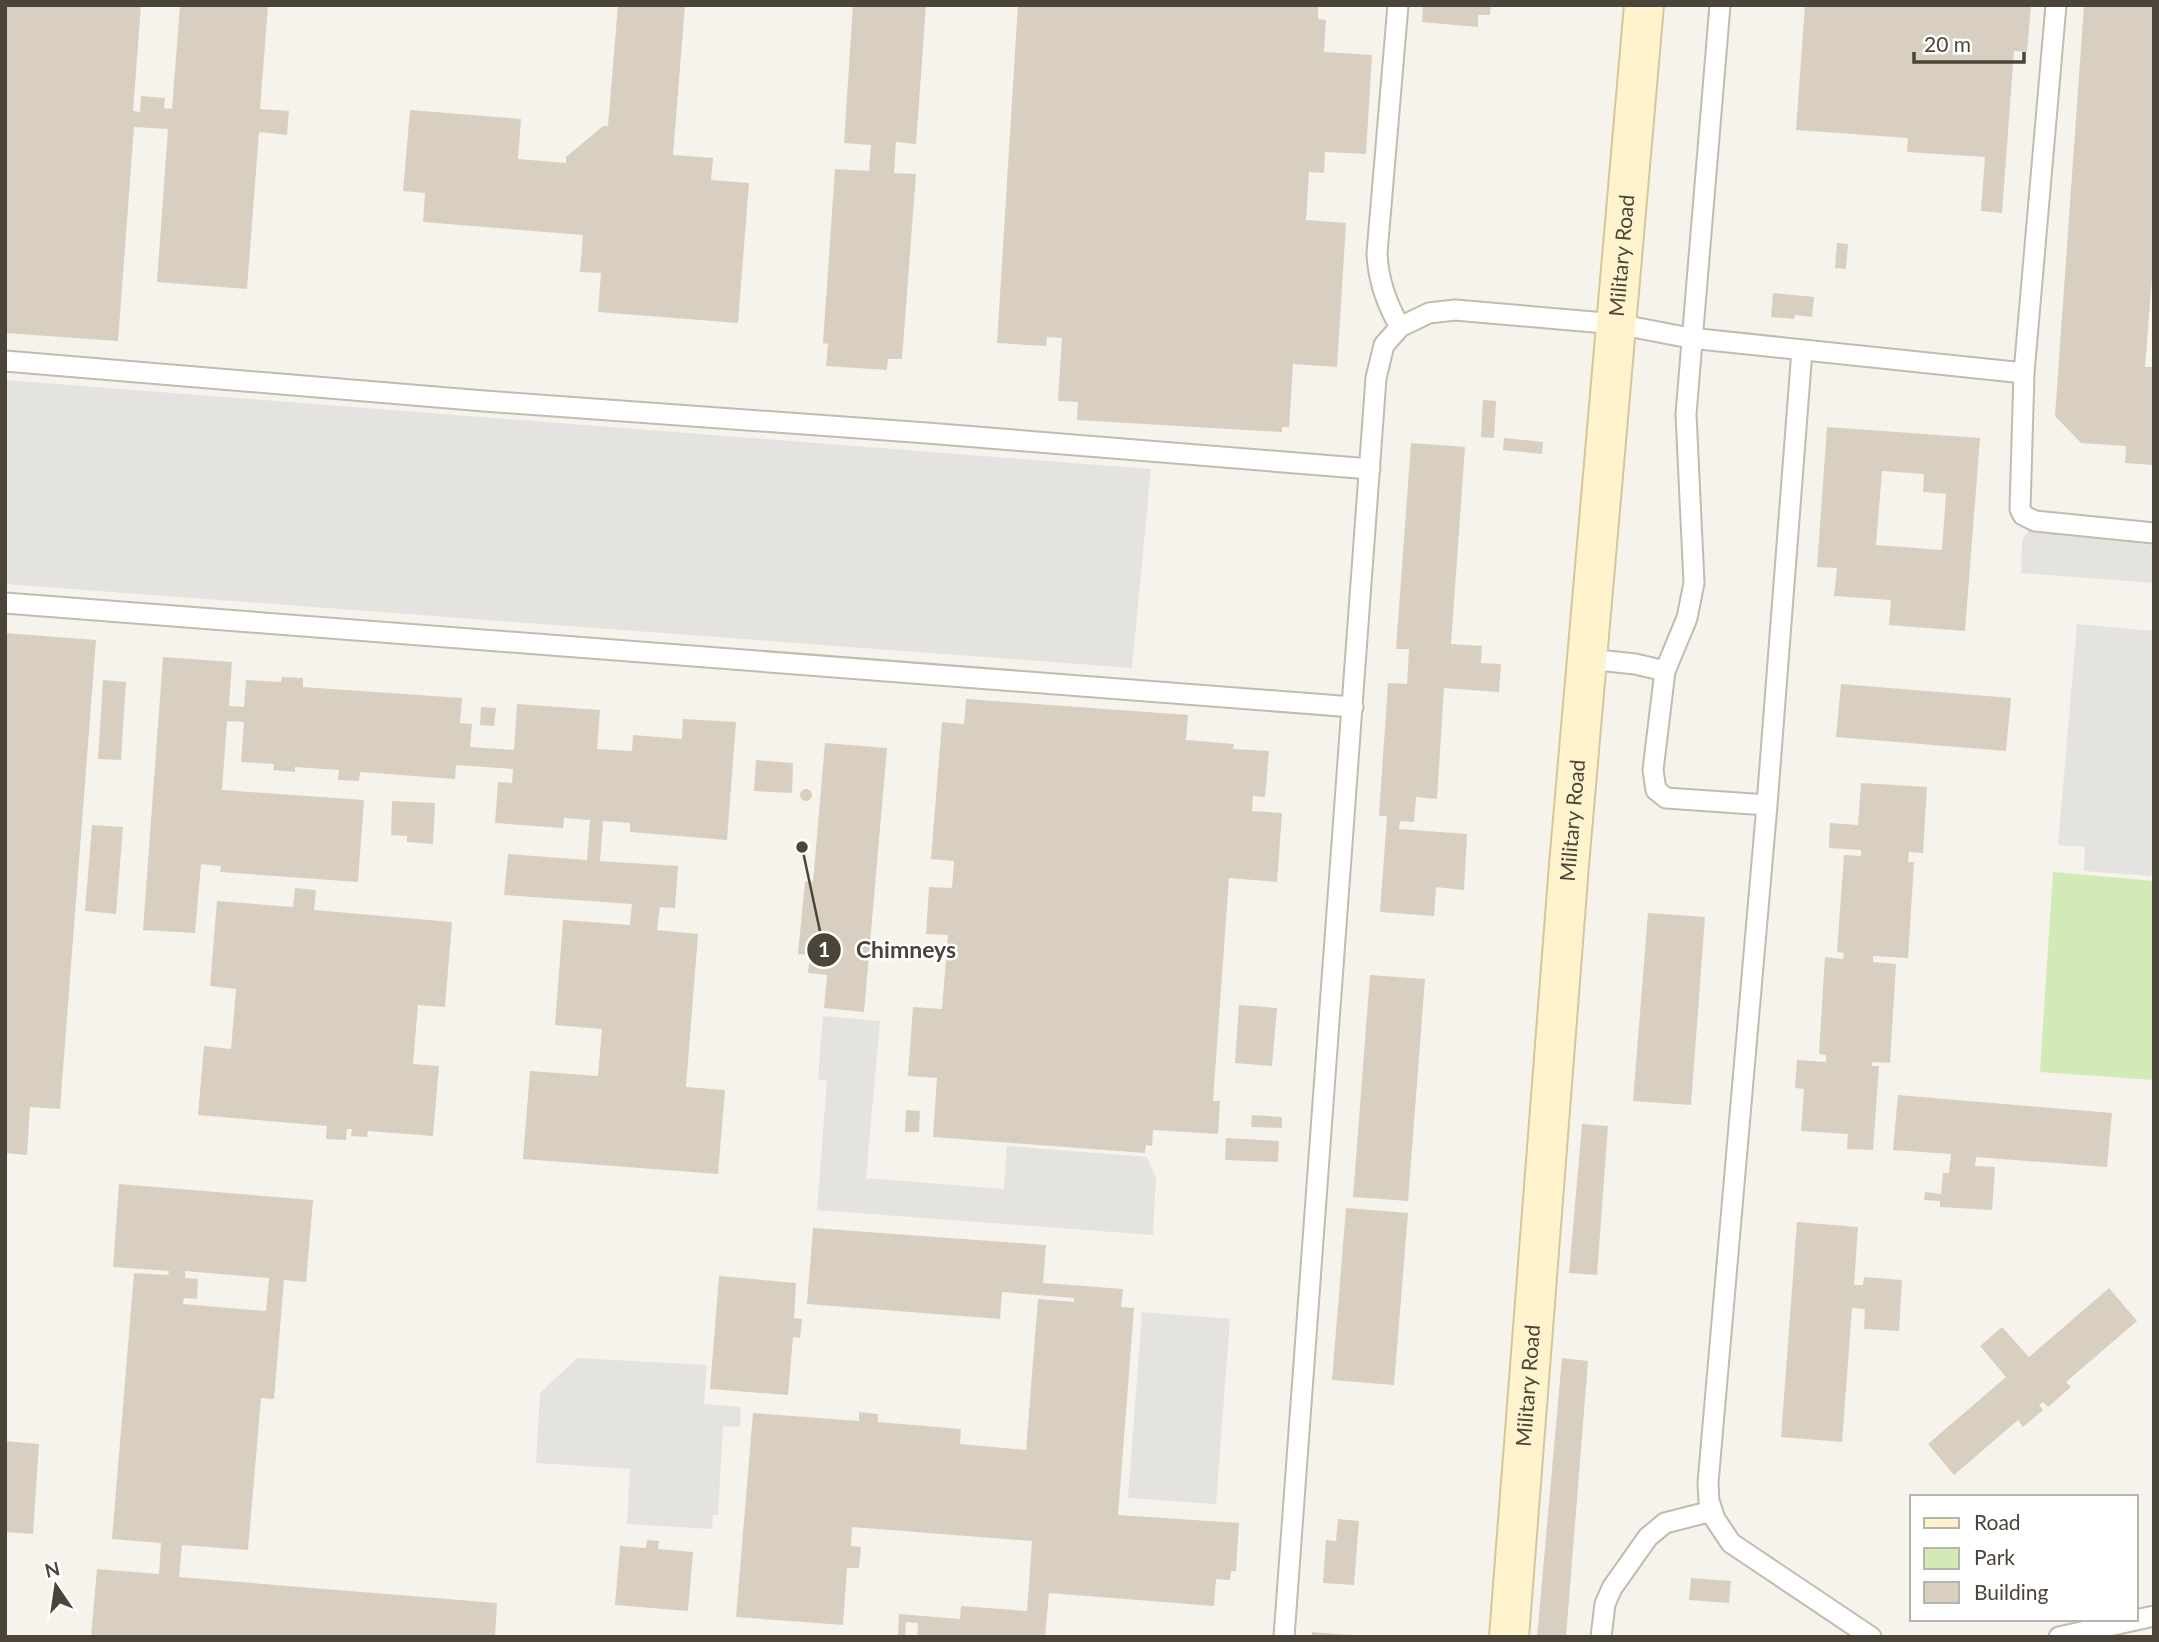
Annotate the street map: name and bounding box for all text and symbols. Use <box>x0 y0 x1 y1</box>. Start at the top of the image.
scale bar <box>1914 21 2024 65</box>
text: 20 m <box>1924 31 1971 56</box>
street label: Military Road <box>1603 193 1638 318</box>
street label: Military Road <box>1554 758 1589 882</box>
callout: Chimneys <box>807 928 970 972</box>
text: Chimneys <box>856 935 956 963</box>
text: 1 <box>818 936 830 961</box>
street label: Military Road <box>1510 1324 1544 1448</box>
legend <box>1910 1495 2138 1621</box>
text: Road <box>1974 1509 2021 1534</box>
text: Park <box>1974 1544 2015 1569</box>
north arrow <box>21 1551 91 1621</box>
text: N <box>42 1556 62 1582</box>
text: Building <box>1974 1579 2049 1604</box>

